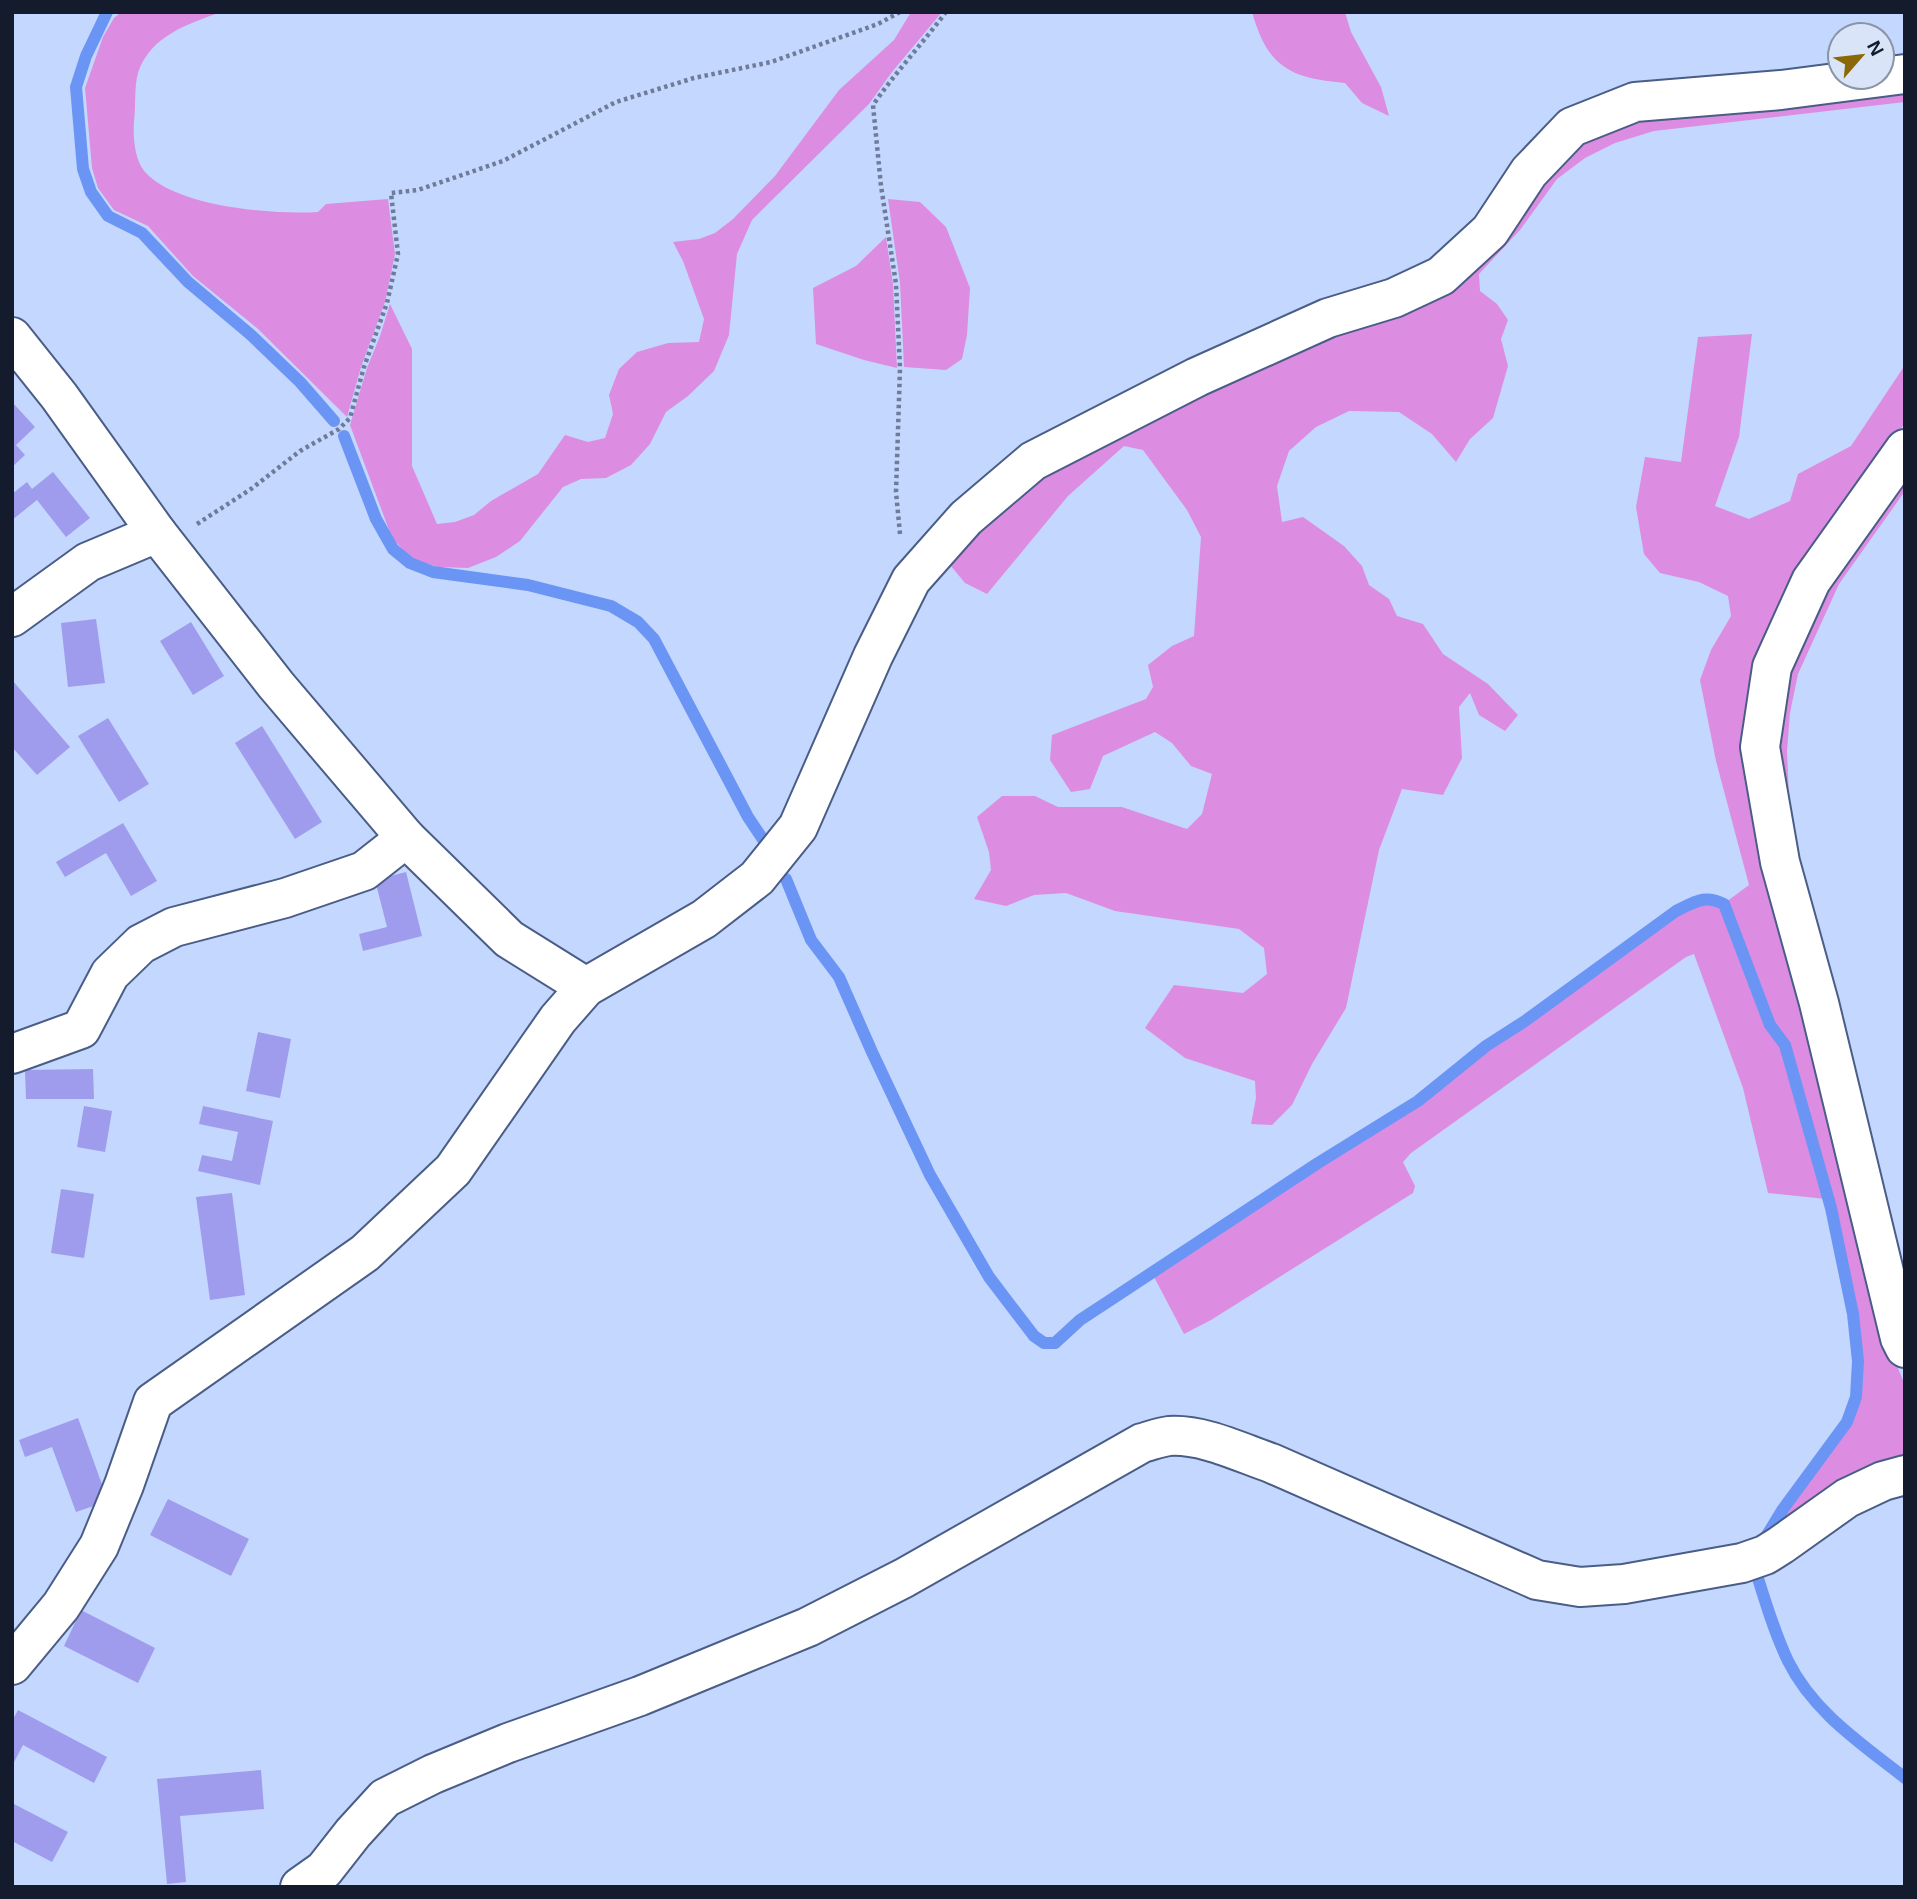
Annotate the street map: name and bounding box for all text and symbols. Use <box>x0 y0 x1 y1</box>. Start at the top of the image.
north arrow <box>1826 21 1896 91</box>
text: N <box>1863 37 1888 59</box>

